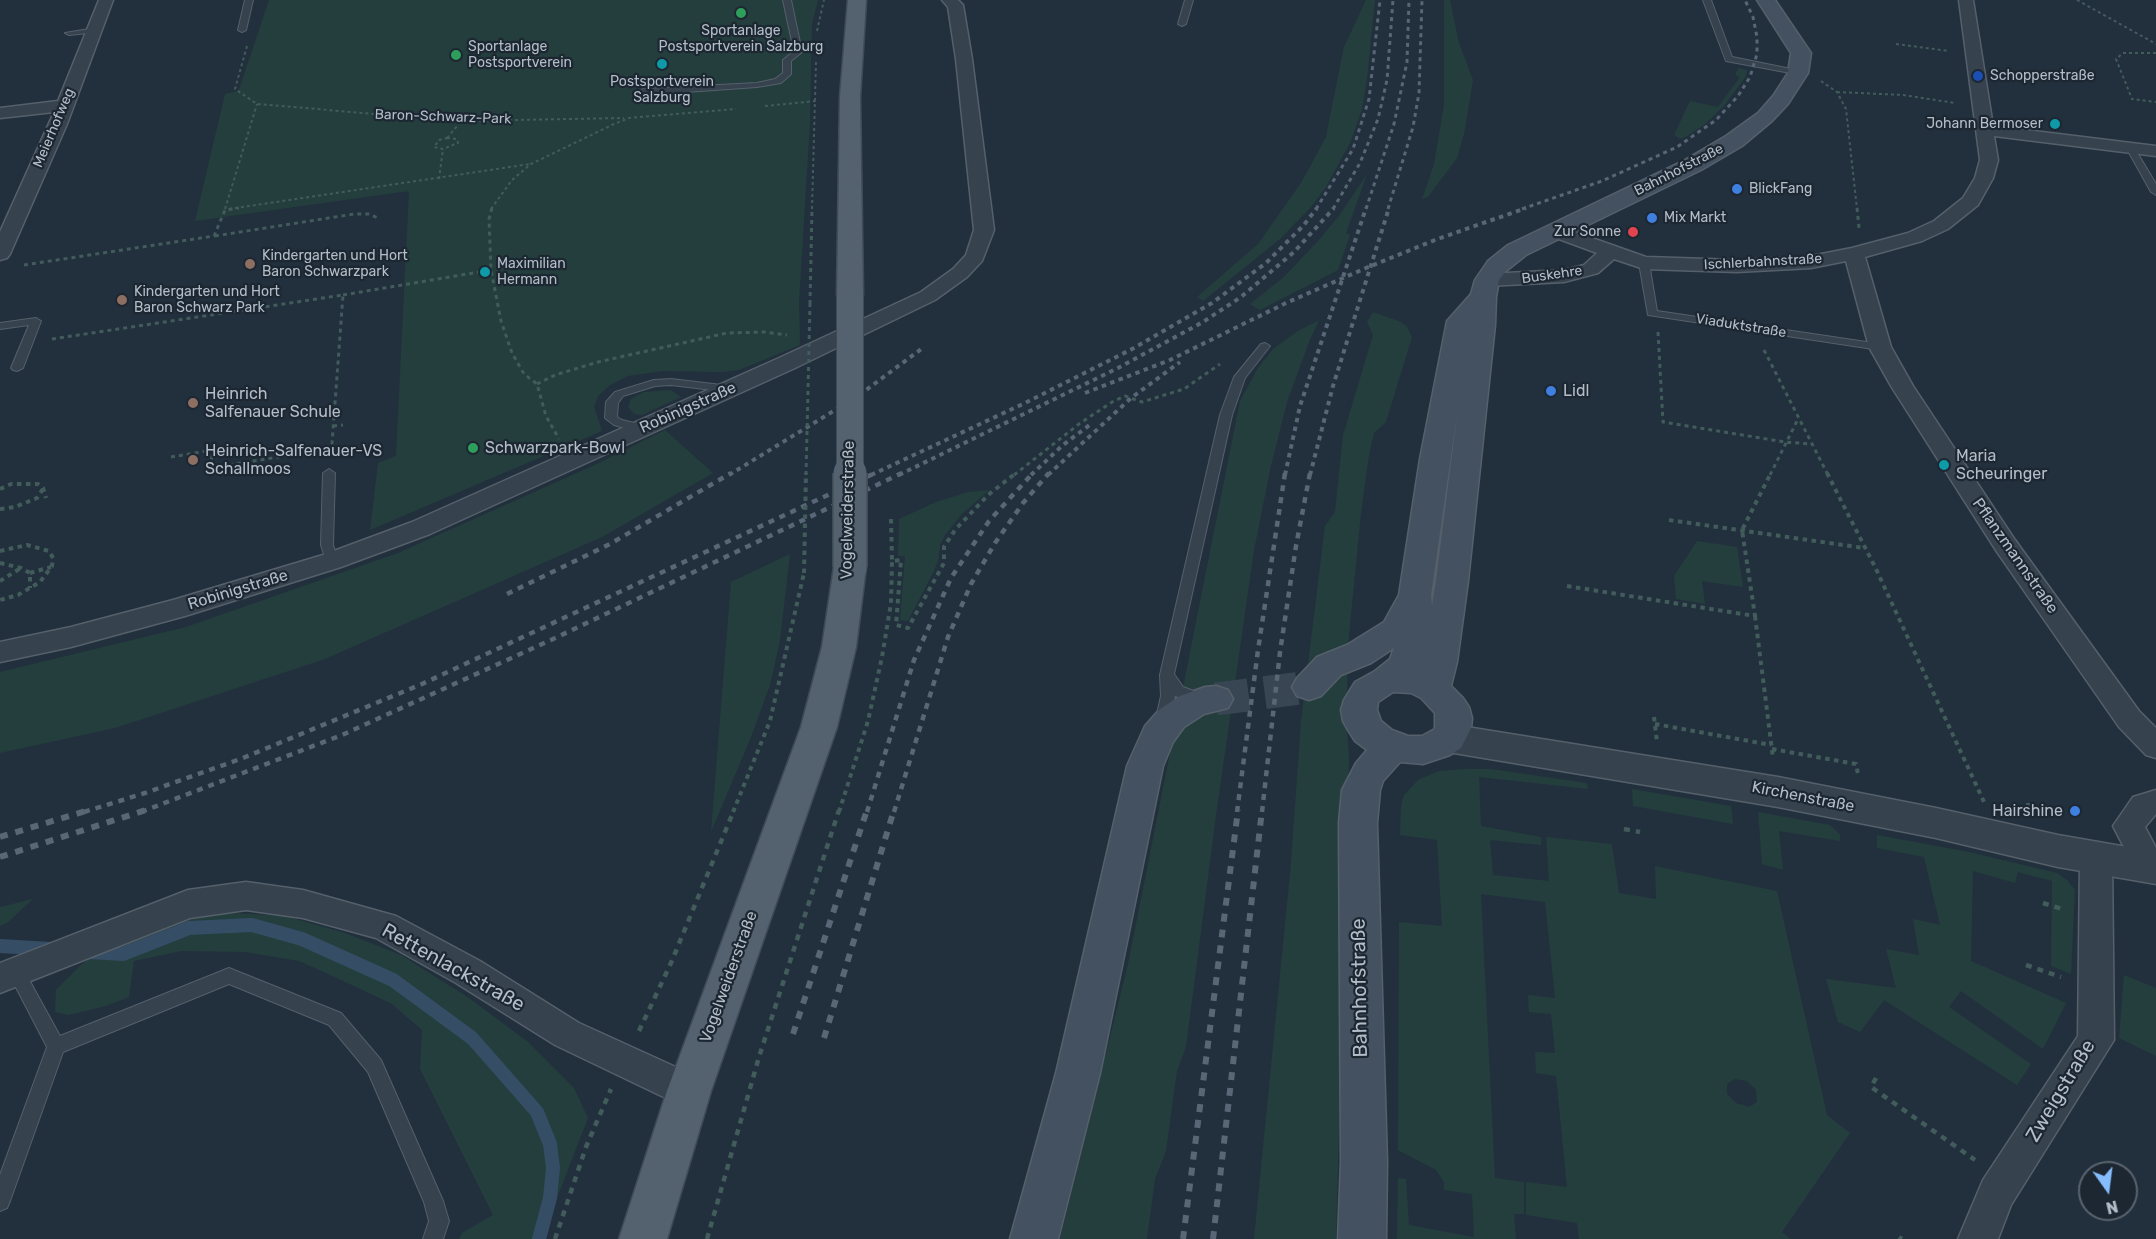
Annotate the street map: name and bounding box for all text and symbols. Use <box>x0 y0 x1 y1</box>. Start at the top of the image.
marker: Sportanlage Postsportverein Salzburg <box>734 6 748 20</box>
place label: Sportanlage Postsportverein Salzburg <box>659 23 823 56</box>
place label: Sportanlage Postsportverein <box>468 39 572 72</box>
marker: Sportanlage Postsportverein <box>449 48 463 62</box>
marker: Postsportverein Salzburg <box>655 57 669 71</box>
place label: Schopperstraße <box>1990 68 2094 84</box>
marker: Schopperstraße <box>1971 69 1985 83</box>
place label: Postsportverein Salzburg <box>610 74 714 106</box>
street label: Meierhofweg <box>30 86 78 170</box>
street label: Baron-Schwarz-Park <box>374 106 512 128</box>
place label: Johann Bermoser <box>1926 116 2043 132</box>
marker: Johann Bermoser <box>2048 117 2062 131</box>
street label: Bahnhofstraße <box>1632 140 1726 200</box>
place label: BlickFang <box>1749 181 1812 197</box>
marker: BlickFang <box>1730 182 1744 196</box>
place label: Mix Markt <box>1664 210 1726 226</box>
marker: Mix Markt <box>1645 211 1659 225</box>
place label: Zur Sonne <box>1554 224 1621 240</box>
marker: Zur Sonne <box>1626 225 1640 239</box>
place label: Kindergarten und Hort Baron Schwarzpark <box>262 248 408 280</box>
street label: Ischlerbahnstraße <box>1703 251 1823 273</box>
place label: Maximilian Hermann <box>497 256 566 288</box>
marker: Kindergarten und Hort Baron Schwarzpark <box>243 257 257 271</box>
street label: Buskehre <box>1521 262 1583 288</box>
marker: Maximilian Hermann <box>478 265 492 279</box>
place label: Kindergarten und Hort Baron Schwarz Park <box>134 284 280 316</box>
marker: Kindergarten und Hort Baron Schwarz Park <box>115 293 129 307</box>
street label: Viaduktstraße <box>1695 311 1787 341</box>
street label: Robinigstraße <box>637 378 739 438</box>
place label: Lidl <box>1563 381 1589 401</box>
place label: Heinrich Salfenauer Schule <box>205 384 341 422</box>
marker: Lidl <box>1544 384 1558 398</box>
marker: Heinrich Salfenauer Schule <box>186 396 200 410</box>
place label: Schwarzpark-Bowl <box>485 438 625 458</box>
street label: Vogelweiderstraße <box>837 440 859 580</box>
place label: Heinrich-Salfenauer-VS Schallmoos <box>205 441 382 479</box>
marker: Schwarzpark-Bowl <box>466 441 480 455</box>
place label: Maria Scheuringer <box>1956 446 2047 484</box>
marker: Heinrich-Salfenauer-VS Schallmoos <box>186 453 200 467</box>
marker: Maria Scheuringer <box>1937 458 1951 472</box>
street label: Pflanzmannstraße <box>1968 495 2062 617</box>
street label: Robinigstraße <box>186 566 290 614</box>
street label: Kirchenstraße <box>1750 778 1856 816</box>
place label: Hairshine <box>1992 801 2063 821</box>
marker: Hairshine <box>2068 804 2082 818</box>
street label: Vogelweiderstraße <box>696 908 762 1046</box>
street label: Bahnhofstraße <box>1347 918 1373 1058</box>
street label: Rettenlackstraße <box>377 919 529 1017</box>
street label: Zweigstraße <box>2021 1036 2101 1146</box>
north arrow <box>2078 1161 2138 1221</box>
text: N <box>2104 1196 2120 1218</box>

